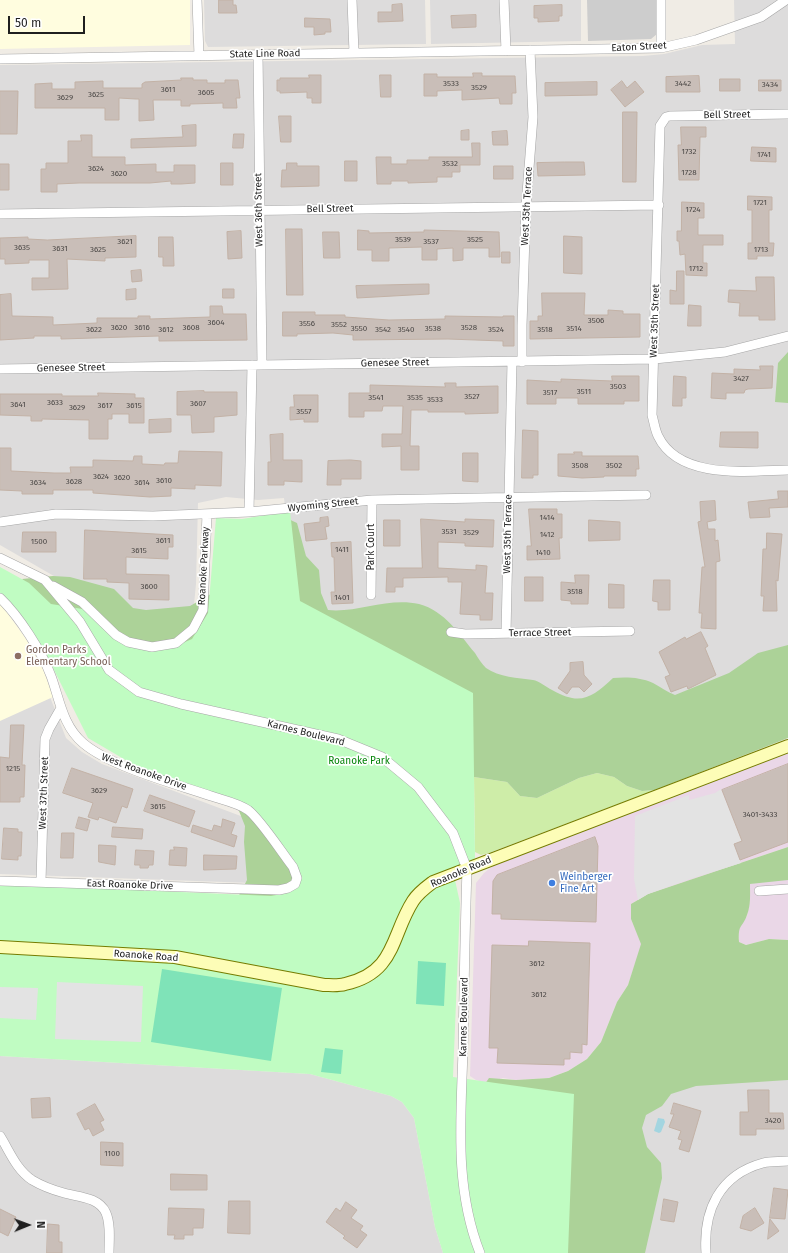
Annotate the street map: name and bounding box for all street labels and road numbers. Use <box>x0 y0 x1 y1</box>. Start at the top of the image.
street label: Eaton Street <box>611 40 667 54</box>
street label: State Line Road <box>229 47 301 61</box>
street label: Bell Street <box>703 109 751 121</box>
street label: West 35th Terrace <box>519 166 535 246</box>
street label: West 36th Street <box>252 173 266 247</box>
street label: Bell Street <box>306 203 354 215</box>
street label: West 35th Street <box>648 284 662 358</box>
street label: Genesee Street <box>361 356 429 370</box>
street label: Genesee Street <box>37 361 105 375</box>
street label: West 35th Terrace <box>501 494 515 574</box>
street label: Wyoming Street <box>287 495 359 515</box>
street label: Park Court <box>365 524 377 570</box>
street label: Roanoke Parkway <box>196 526 212 606</box>
street label: Terrace Street <box>509 626 571 640</box>
street label: Karnes Boulevard <box>266 718 346 748</box>
street label: West Roanoke Drive <box>100 751 188 793</box>
street label: West 37th Street <box>37 756 51 830</box>
street label: Roanoke Road <box>429 854 493 890</box>
street label: East Roanoke Drive <box>86 877 174 893</box>
street label: Roanoke Road <box>113 948 179 964</box>
street label: Karnes Boulevard <box>457 977 471 1057</box>

